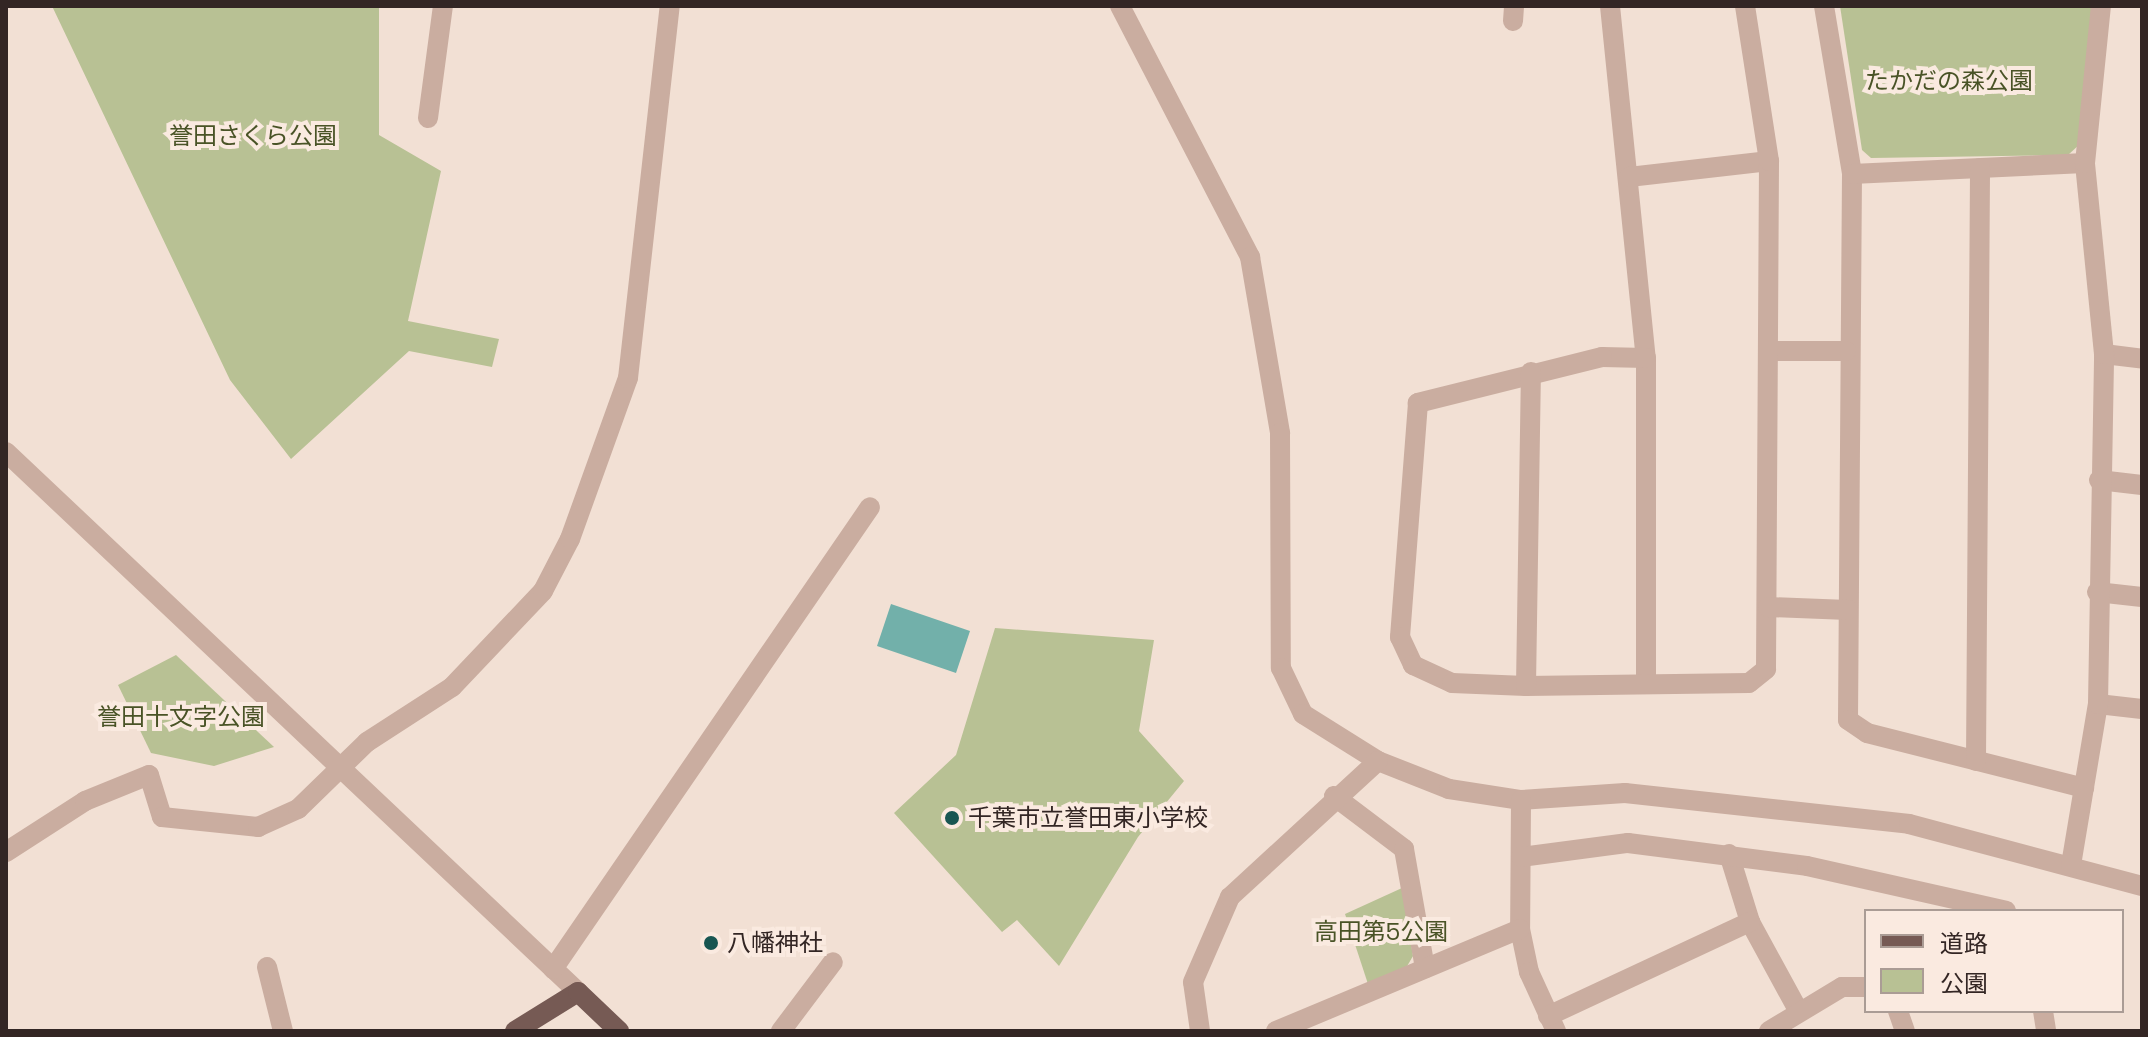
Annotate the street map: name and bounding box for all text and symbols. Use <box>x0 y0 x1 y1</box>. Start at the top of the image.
park label: たかだの森公園 <box>1865 67 2033 95</box>
park label: 誉田さくら公園 <box>169 122 337 150</box>
park label: 誉田十文字公園 <box>97 703 265 731</box>
place label: 千葉市立誉田東小学校 <box>968 804 1208 832</box>
marker: 千葉市立誉田東小学校 <box>943 809 961 827</box>
legend <box>1864 909 2124 1013</box>
park label: 高田第5公園 <box>1314 918 1448 946</box>
text: 道路 <box>1940 928 1988 959</box>
place label: 八幡神社 <box>727 929 823 957</box>
marker: 八幡神社 <box>702 934 720 952</box>
text: 公園 <box>1940 968 1988 999</box>

